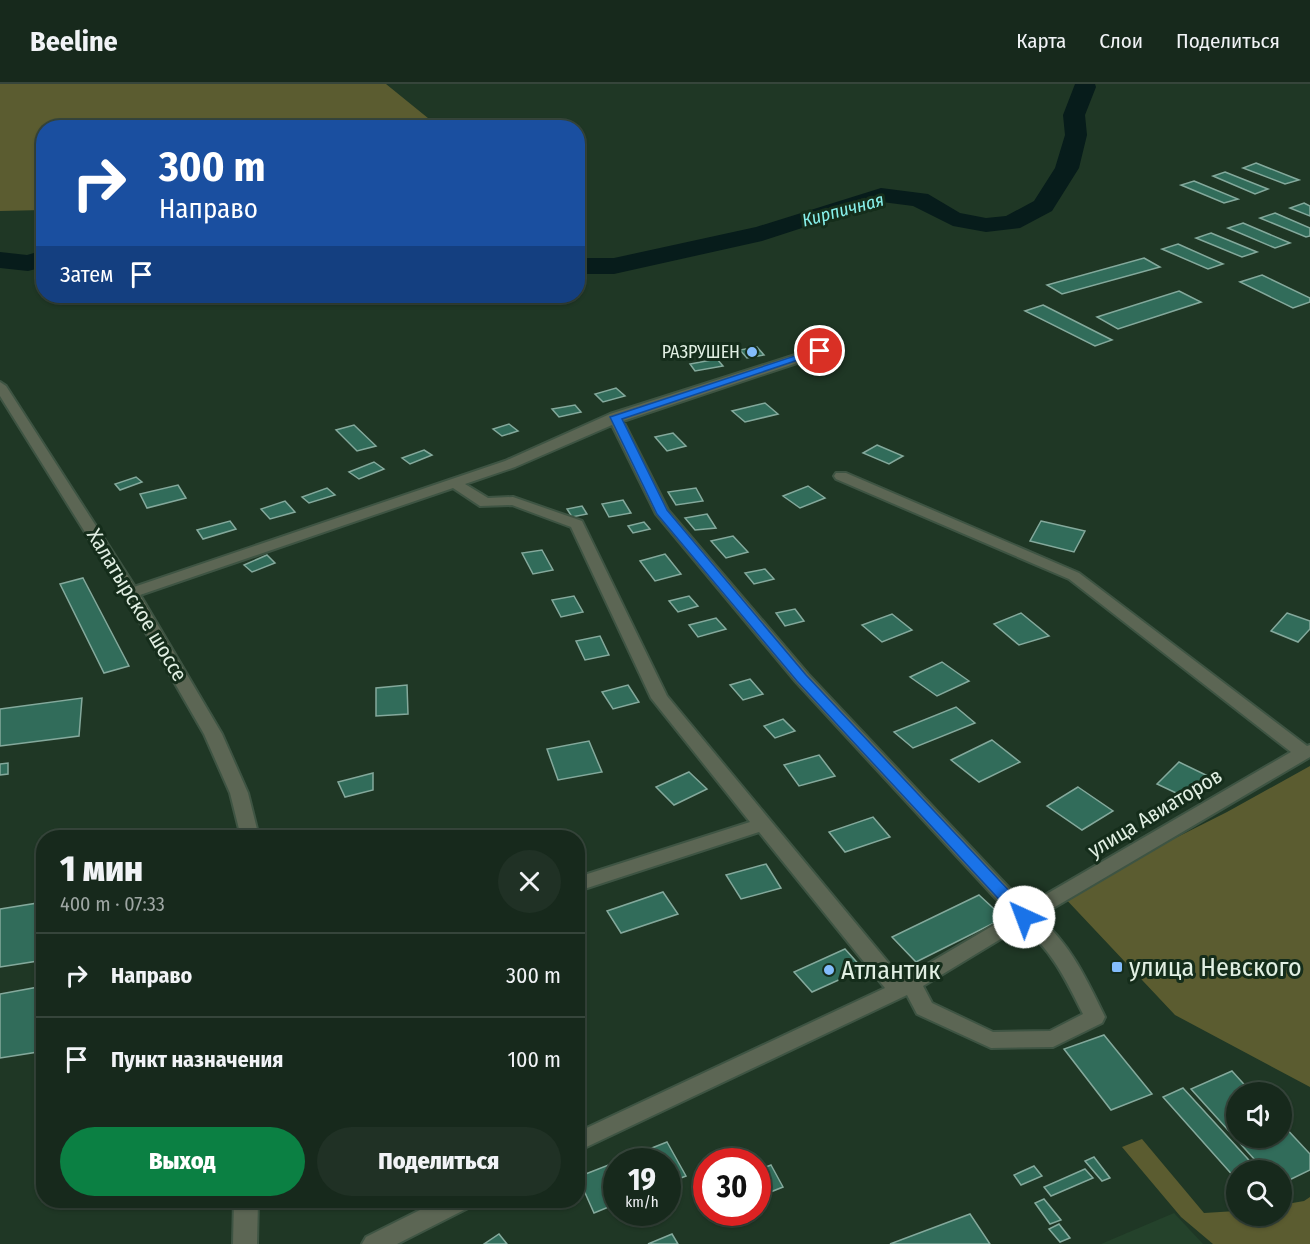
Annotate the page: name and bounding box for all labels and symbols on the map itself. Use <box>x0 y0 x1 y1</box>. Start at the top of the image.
water label: Кирпичная <box>800 188 886 231</box>
pin <box>794 325 845 376</box>
place label: РАЗРУШЕН <box>662 341 740 363</box>
marker: РАЗРУШЕН <box>745 345 759 359</box>
street label: Халатырское шоссе <box>81 524 193 686</box>
street label: улица Авиаторов <box>1083 763 1227 863</box>
position arrow <box>992 885 1056 949</box>
place label: улица Невского <box>1129 952 1302 983</box>
place label: Атлантик <box>841 955 940 986</box>
marker: улица Невского <box>1110 960 1124 974</box>
marker: Атлантик <box>822 963 836 977</box>
speed limit sign: 30 <box>693 1148 771 1226</box>

